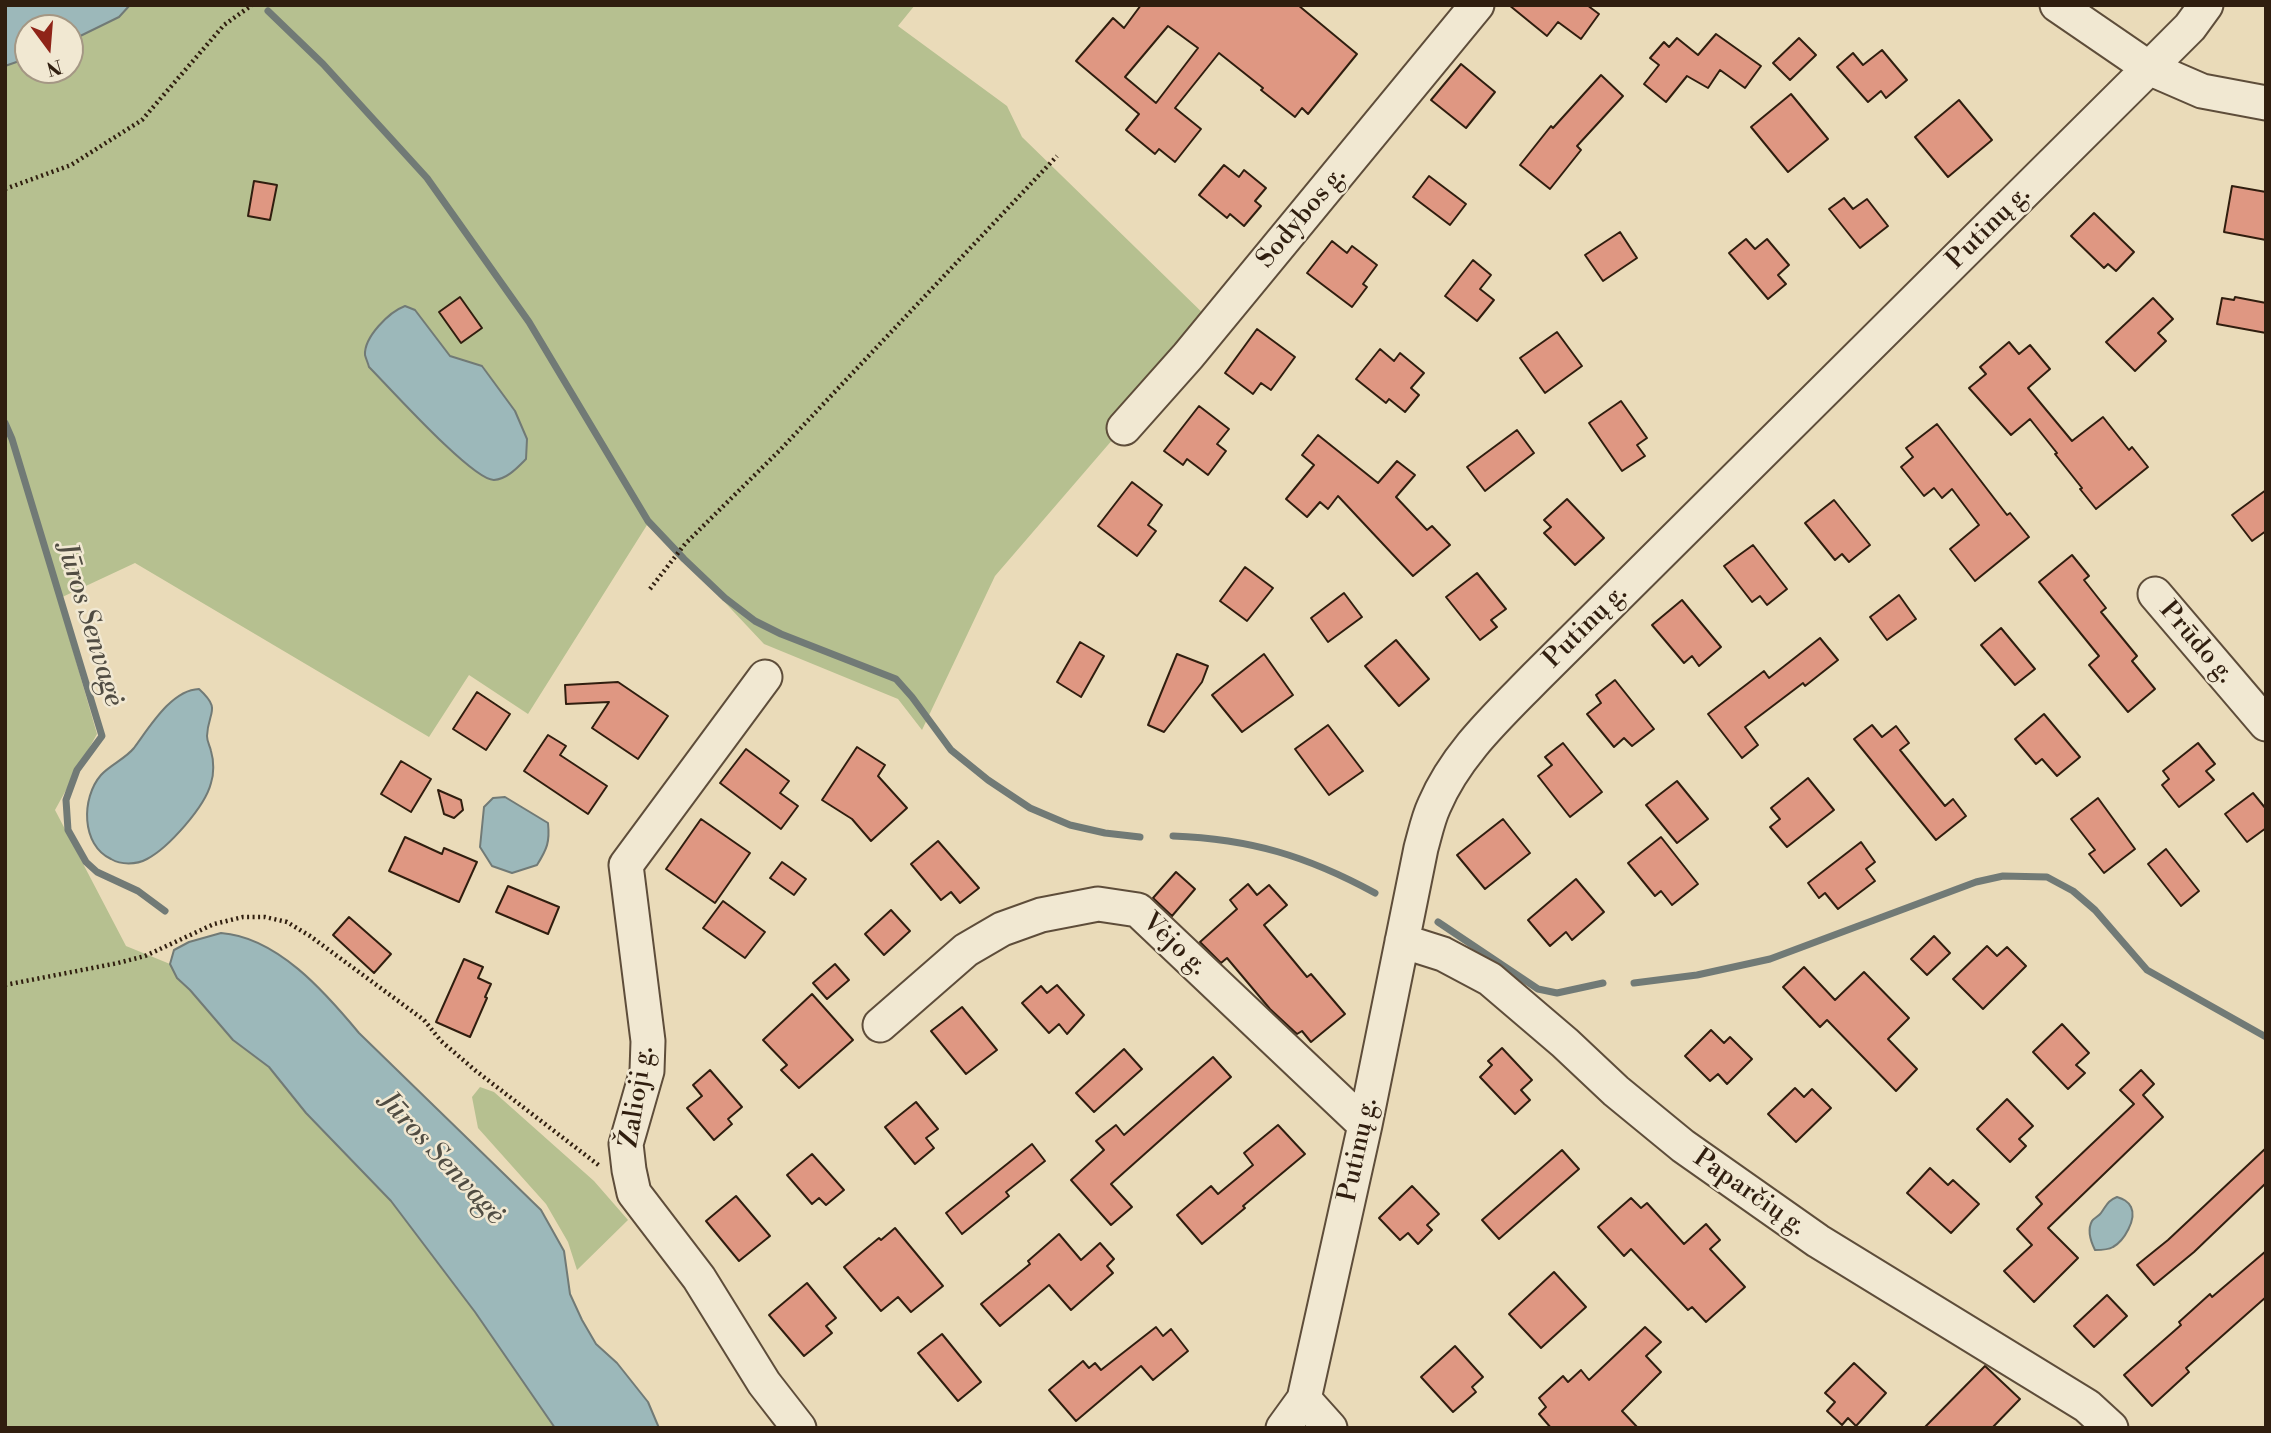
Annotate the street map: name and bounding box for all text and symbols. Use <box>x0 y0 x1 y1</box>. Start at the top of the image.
north arrow <box>14 14 84 84</box>
text: N <box>44 54 65 81</box>
street label: Sodybos g. <box>1251 161 1353 275</box>
street label: Putinų g. <box>1941 180 2037 276</box>
water label: Jūros Senvagė <box>48 539 130 711</box>
street label: Putinų g. <box>1538 579 1634 675</box>
street label: Prūdo g. <box>2152 596 2240 690</box>
street label: Vėjo g. <box>1135 907 1213 983</box>
street label: Žalioji g. <box>615 1044 661 1150</box>
water label: Jūros Senvagė <box>371 1086 511 1232</box>
street label: Putinų g. <box>1333 1095 1385 1205</box>
street label: Paparčių g. <box>1687 1143 1811 1243</box>

